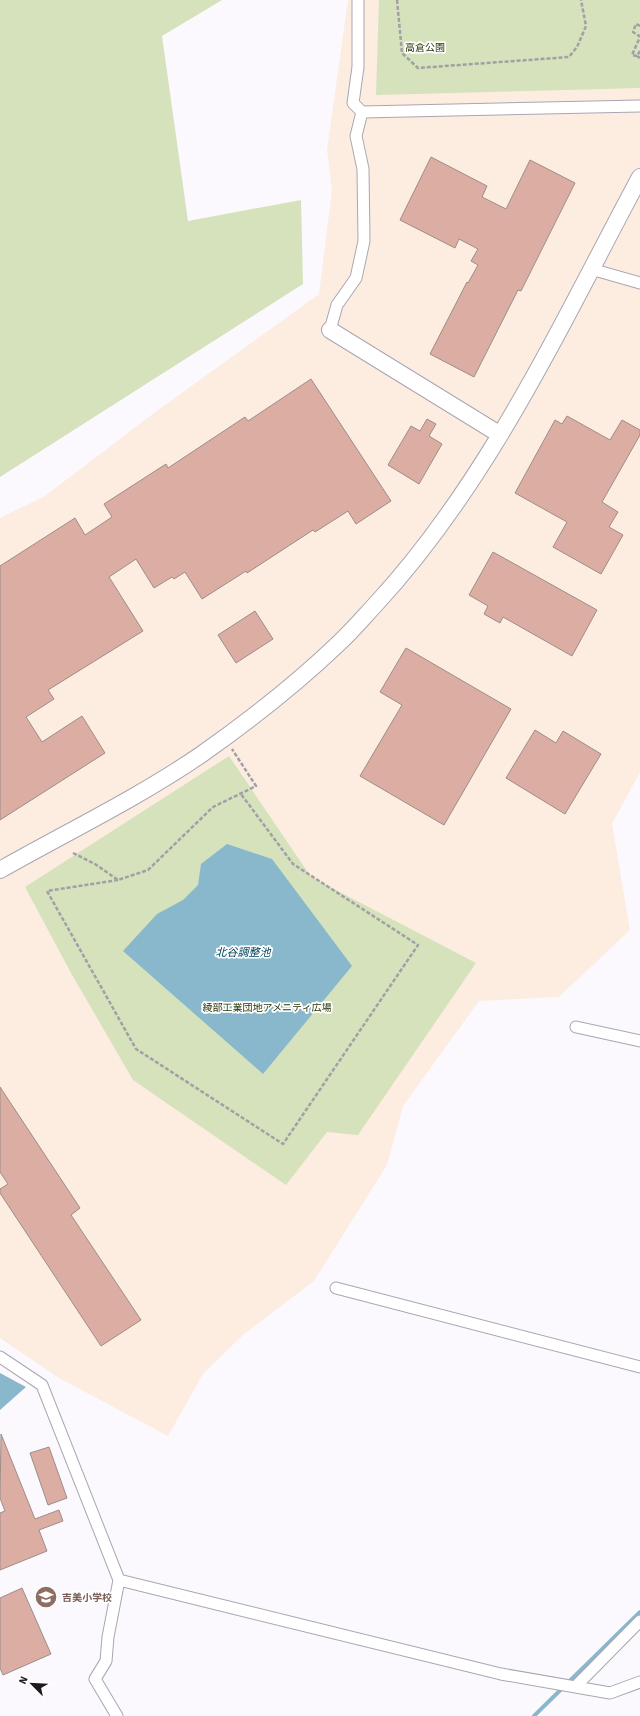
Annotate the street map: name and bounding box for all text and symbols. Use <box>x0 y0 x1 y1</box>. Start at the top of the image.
park label: 高倉公園 <box>405 41 445 55</box>
water label: 北谷調整池 <box>216 945 271 960</box>
park label: 綾部工業団地アメニティ広場 <box>203 1001 331 1015</box>
school or university icon: 吉美小学校 <box>33 1584 59 1610</box>
place label: 吉美小学校 <box>62 1591 112 1605</box>
north arrow <box>12 1664 52 1704</box>
text: N <box>15 1674 32 1687</box>

